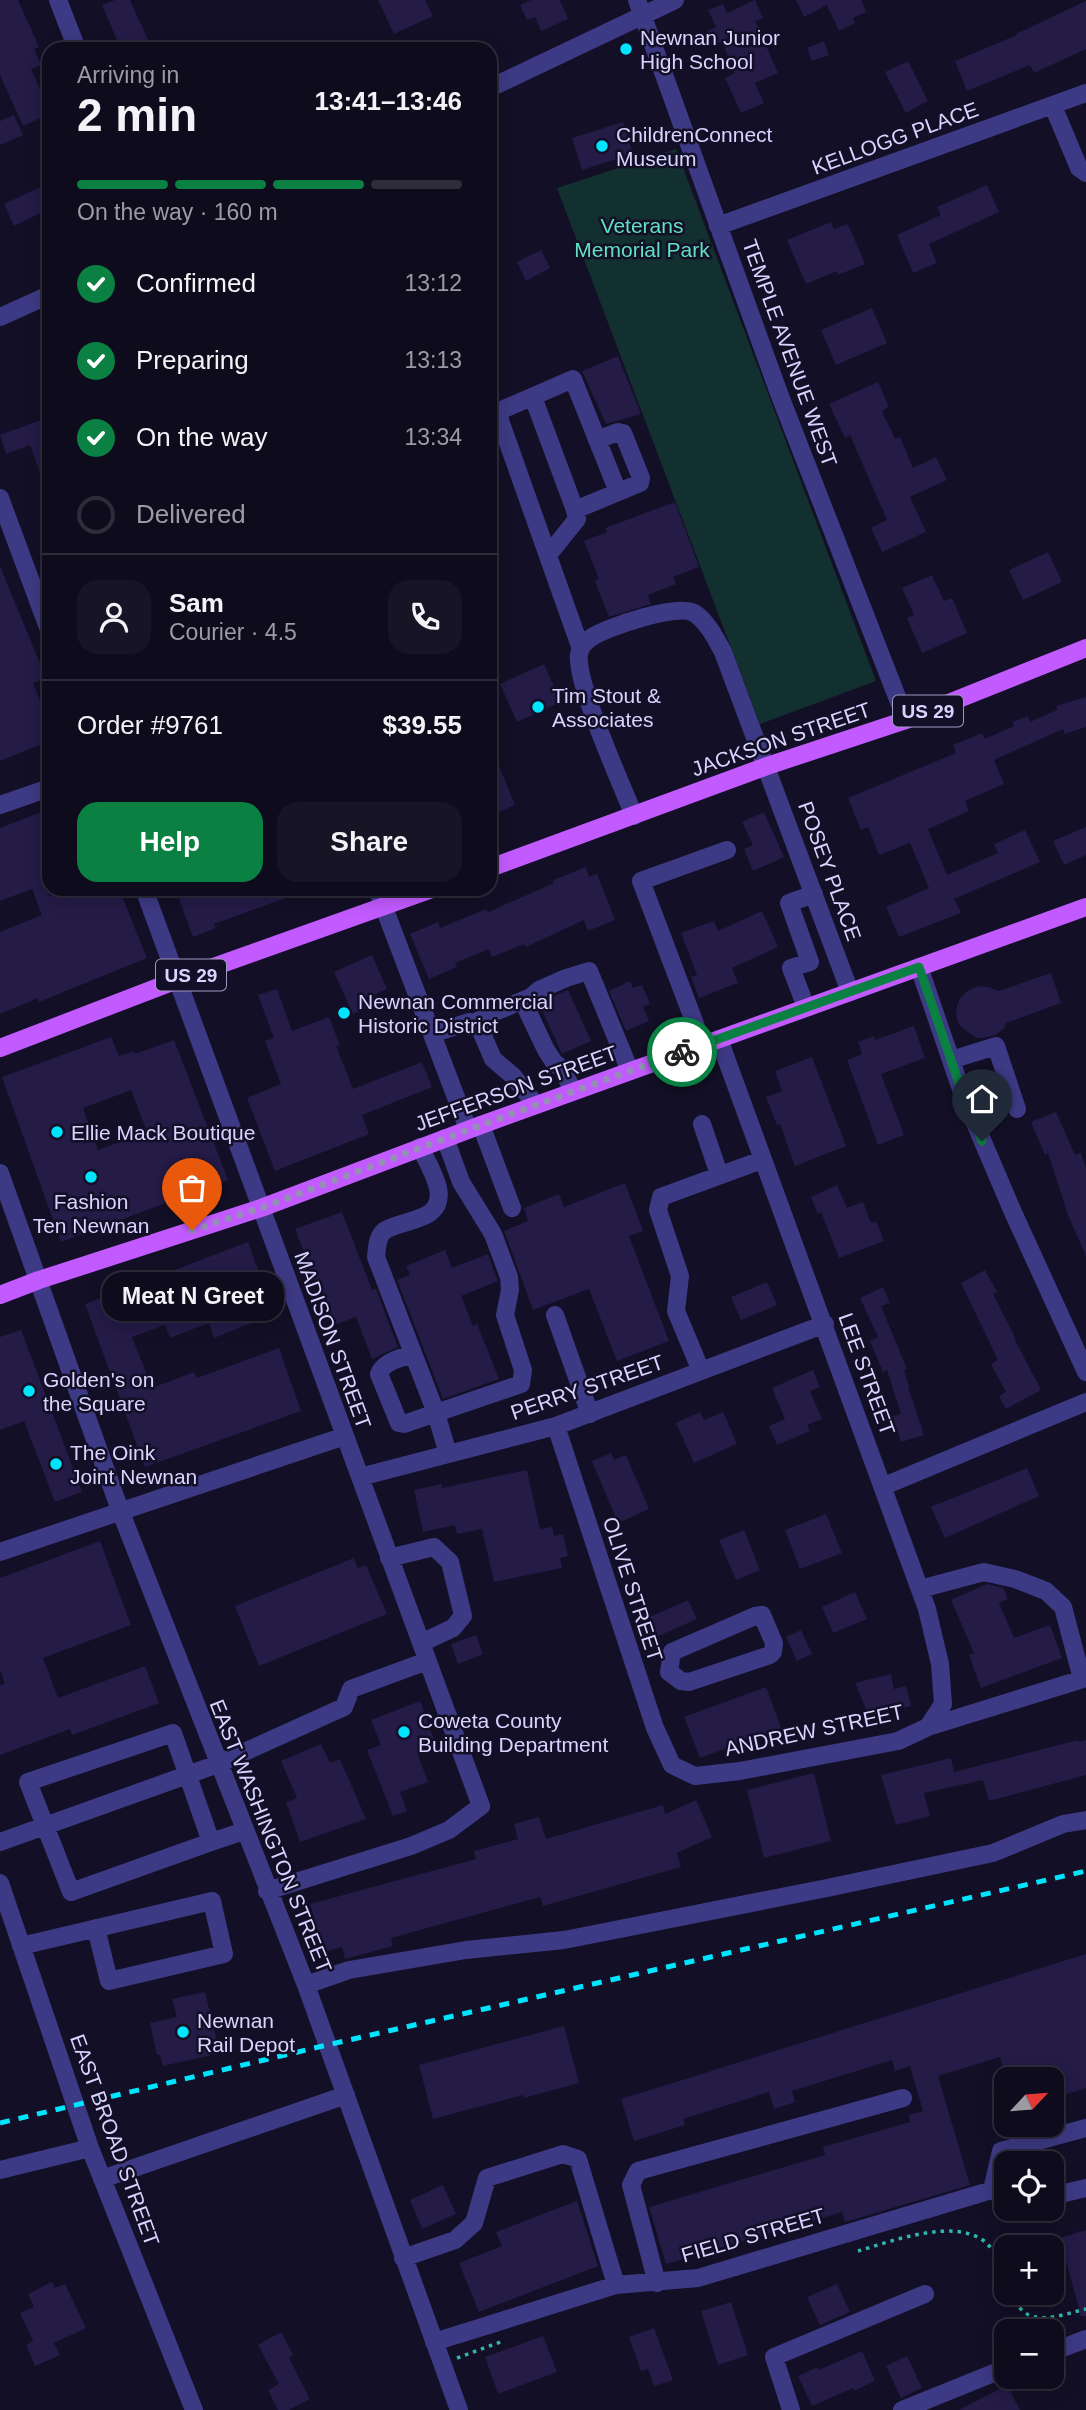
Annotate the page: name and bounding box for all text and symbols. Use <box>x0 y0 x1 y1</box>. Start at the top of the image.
place label: Newnan Junior High School <box>640 26 780 73</box>
marker: Newnan Junior High School <box>618 41 634 57</box>
text: Arriving in <box>77 62 179 88</box>
text: 13:41–13:46 <box>315 86 462 116</box>
text: 2 min <box>77 89 197 141</box>
street label: KELLOGG PLACE <box>809 97 981 179</box>
place label: ChildrenConnect Museum <box>616 123 773 170</box>
marker: ChildrenConnect Museum <box>594 138 610 154</box>
text: On the way · 160 m <box>77 199 278 225</box>
park label: Veterans Memorial Park <box>574 214 710 261</box>
street label: TEMPLE AVENUE WEST <box>738 236 842 470</box>
icon: check <box>77 265 115 303</box>
text: Confirmed <box>136 268 256 298</box>
text: 13:12 <box>404 270 462 296</box>
icon: check <box>77 342 115 380</box>
text: Preparing <box>136 345 249 375</box>
text: 13:13 <box>404 347 462 373</box>
icon: check <box>77 419 115 457</box>
text: On the way <box>136 422 268 452</box>
text: 13:34 <box>404 424 462 450</box>
text: Delivered <box>136 499 246 529</box>
button: person <box>77 580 151 654</box>
button: phone <box>388 580 462 654</box>
text: Sam <box>169 588 224 618</box>
text: Courier · 4.5 <box>169 619 297 645</box>
place label: Tim Stout & Associates <box>552 684 661 731</box>
road number: US 29 <box>893 696 963 726</box>
street label: JACKSON STREET <box>688 697 874 780</box>
marker: Tim Stout & Associates <box>530 699 546 715</box>
text: Order #9761 <box>77 710 223 740</box>
text: $39.55 <box>382 710 462 740</box>
street label: POSEY PLACE <box>794 798 866 944</box>
button: Help <box>77 802 263 882</box>
button: Share <box>277 802 462 882</box>
road number: US 29 <box>156 959 226 990</box>
place label: Newnan Commercial Historic District <box>358 990 553 1037</box>
marker: Newnan Commercial Historic District <box>336 1005 352 1021</box>
courier <box>647 1017 717 1087</box>
icon: bike <box>663 1033 701 1071</box>
street label: JEFFERSON STREET <box>412 1041 620 1135</box>
pin <box>952 1069 1012 1141</box>
icon: home <box>963 1080 1001 1118</box>
place label: Ellie Mack Boutique <box>71 1121 255 1144</box>
marker: Ellie Mack Boutique <box>49 1124 65 1140</box>
pin <box>162 1158 222 1230</box>
marker: Fashion Ten Newnan <box>83 1169 99 1185</box>
icon: bag <box>173 1169 211 1207</box>
place label: Fashion Ten Newnan <box>33 1190 149 1237</box>
street label: MADISON STREET <box>290 1248 376 1432</box>
callout: Meat N Greet <box>101 1272 283 1321</box>
text: Meat N Greet <box>122 1283 264 1309</box>
street label: LEE STREET <box>834 1310 900 1438</box>
street label: PERRY STREET <box>507 1350 667 1424</box>
place label: Golden's on the Square <box>43 1368 154 1415</box>
marker: Golden's on the Square <box>21 1383 37 1399</box>
place label: The Oink Joint Newnan <box>70 1441 197 1488</box>
marker: The Oink Joint Newnan <box>48 1456 64 1472</box>
street label: OLIVE STREET <box>599 1514 667 1664</box>
street label: EAST WASHINGTON STREET <box>206 1696 337 1976</box>
street label: ANDREW STREET <box>723 1700 906 1760</box>
place label: Coweta County Building Department <box>418 1709 608 1756</box>
marker: Coweta County Building Department <box>396 1724 412 1740</box>
place label: Newnan Rail Depot <box>197 2009 295 2056</box>
marker: Newnan Rail Depot <box>175 2024 191 2040</box>
street label: EAST BROAD STREET <box>66 2031 164 2249</box>
north arrow <box>994 2067 1064 2137</box>
map controls <box>994 2067 1064 2389</box>
button: locate <box>994 2151 1064 2221</box>
street label: FIELD STREET <box>679 2203 828 2266</box>
button: + <box>994 2235 1064 2305</box>
button: − <box>994 2319 1064 2389</box>

